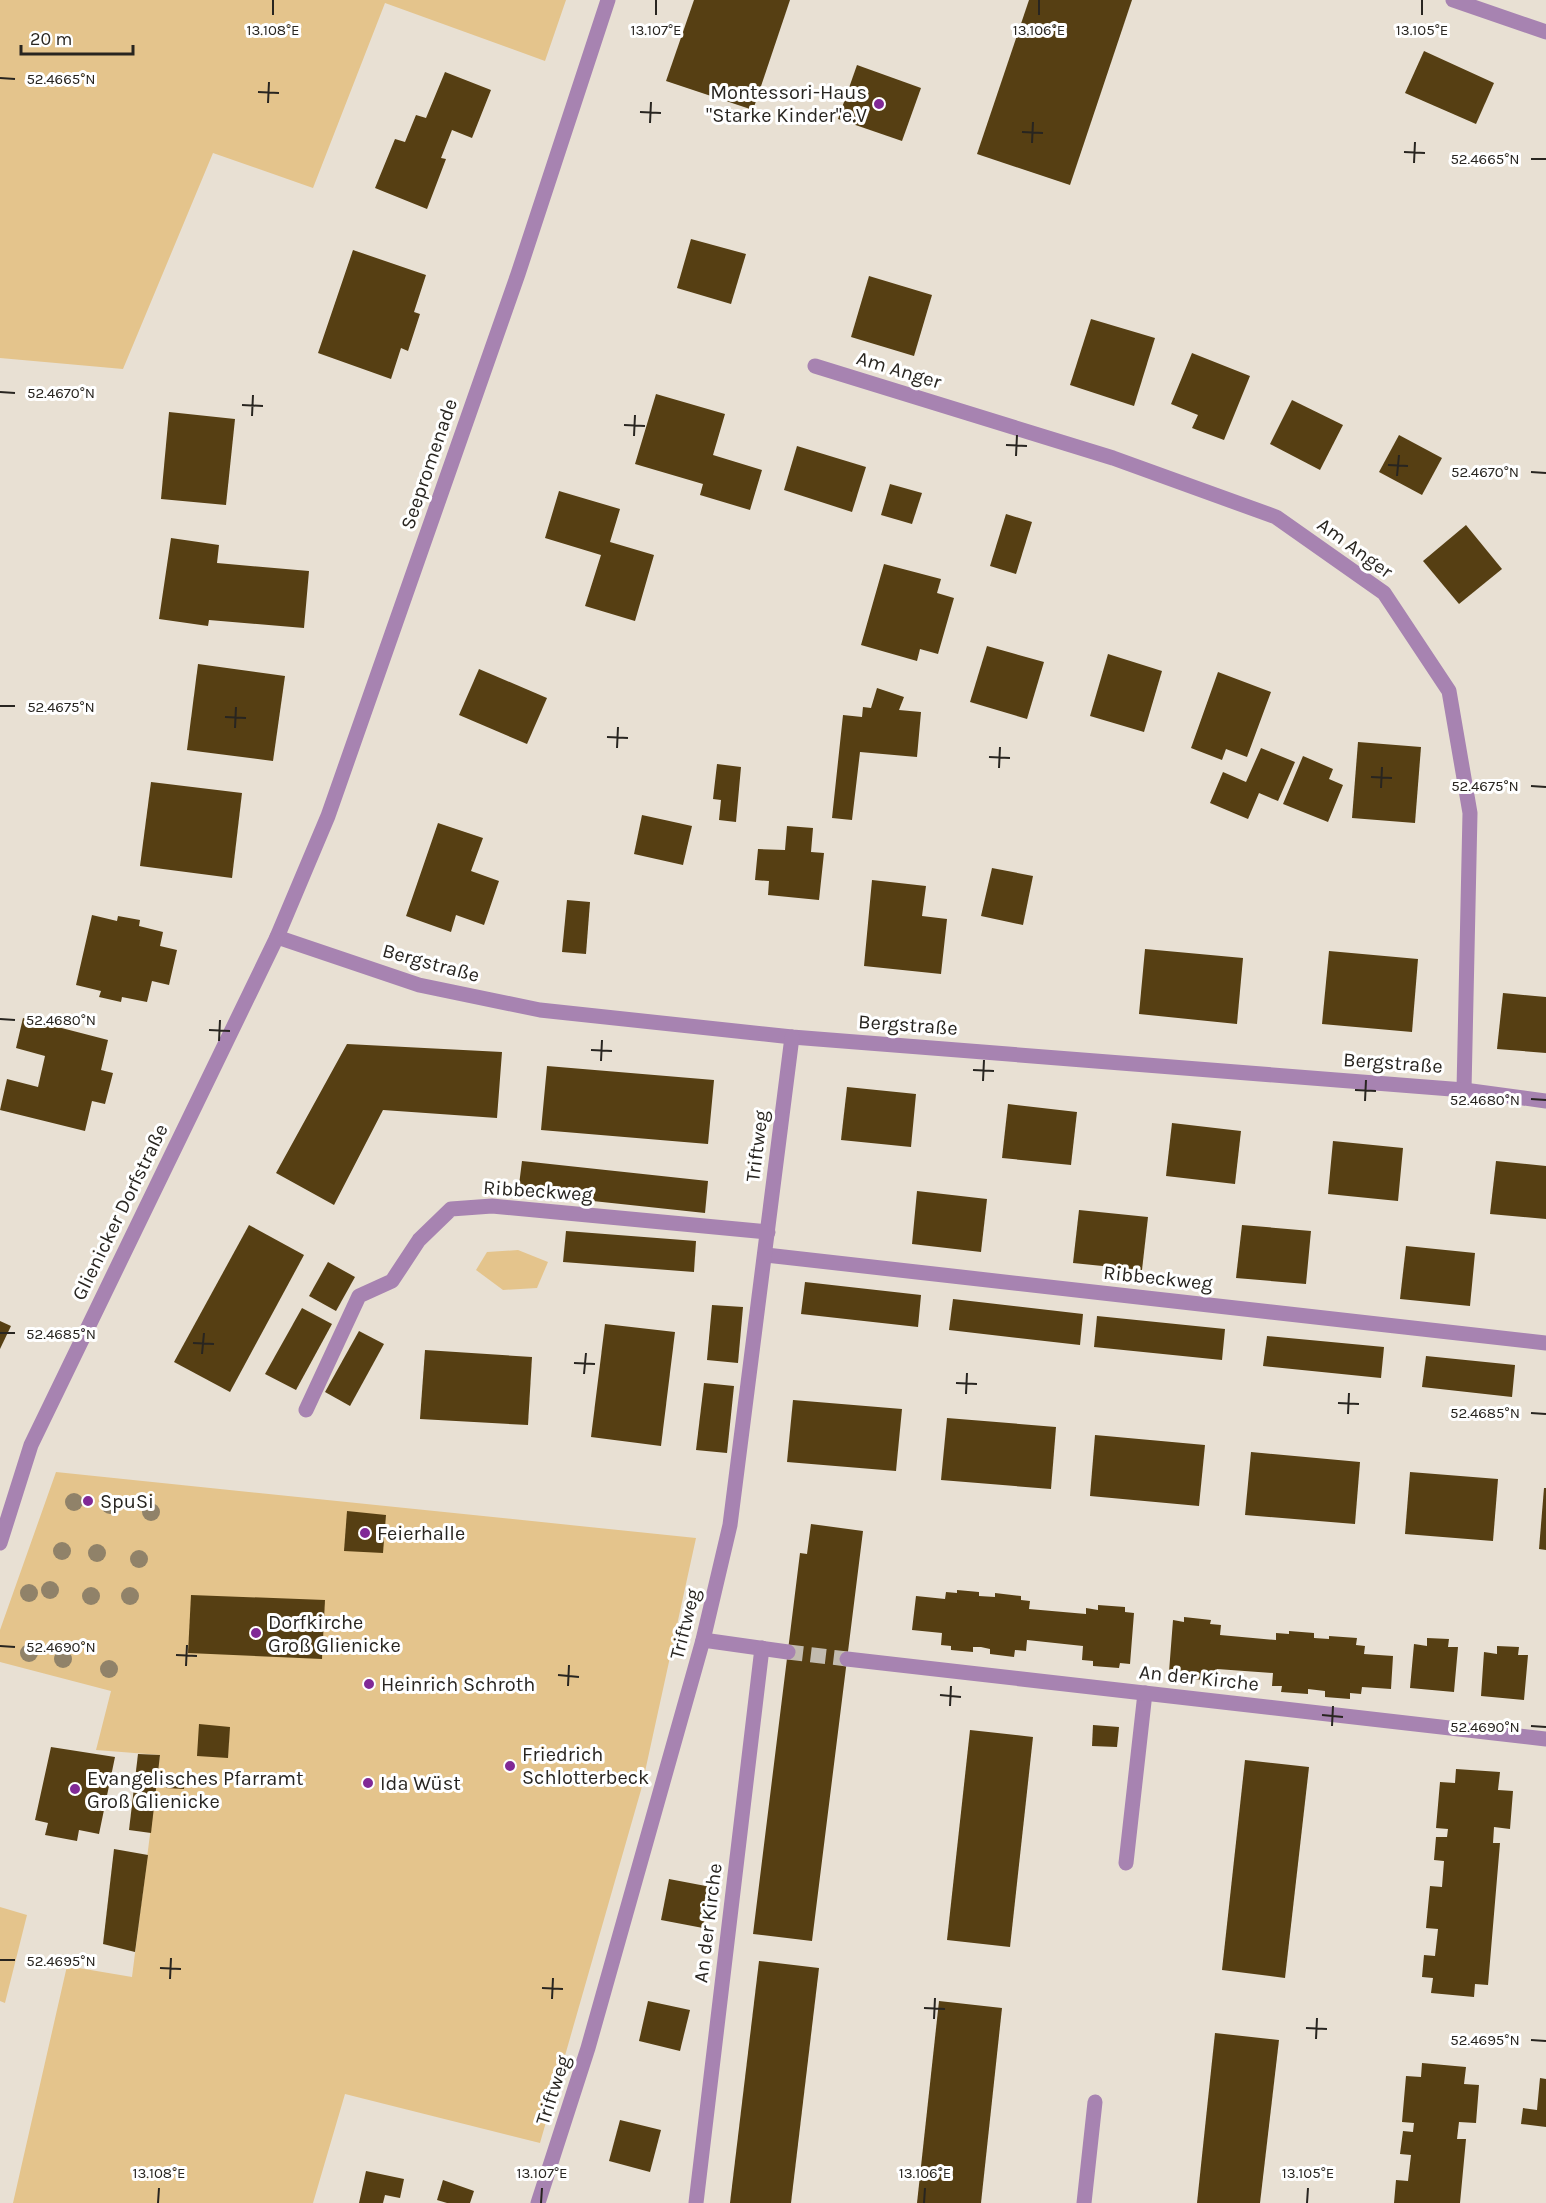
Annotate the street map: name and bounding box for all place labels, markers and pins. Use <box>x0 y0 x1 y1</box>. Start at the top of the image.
place label: Montessori-Haus "Starke Kinder"e.V <box>706 81 867 127</box>
marker: Montessori-Haus "Starke Kinder"e.V <box>872 97 886 111</box>
place label: SpuSi <box>100 1490 154 1513</box>
marker: SpuSi <box>81 1494 95 1508</box>
place label: Feierhalle <box>377 1522 465 1545</box>
marker: Feierhalle <box>358 1526 372 1540</box>
place label: Dorfkirche Groß Glienicke <box>268 1611 401 1657</box>
marker: Dorfkirche Groß Glienicke <box>249 1626 263 1640</box>
place label: Heinrich Schroth <box>381 1673 535 1696</box>
marker: Heinrich Schroth <box>362 1677 376 1691</box>
place label: Friedrich Schlotterbeck <box>522 1743 649 1789</box>
marker: Friedrich Schlotterbeck <box>503 1759 517 1773</box>
place label: Evangelisches Pfarramt Groß Glienicke <box>87 1767 304 1813</box>
place label: Ida Wüst <box>380 1772 461 1795</box>
marker: Ida Wüst <box>361 1776 375 1790</box>
marker: Evangelisches Pfarramt Groß Glienicke <box>68 1782 82 1796</box>

